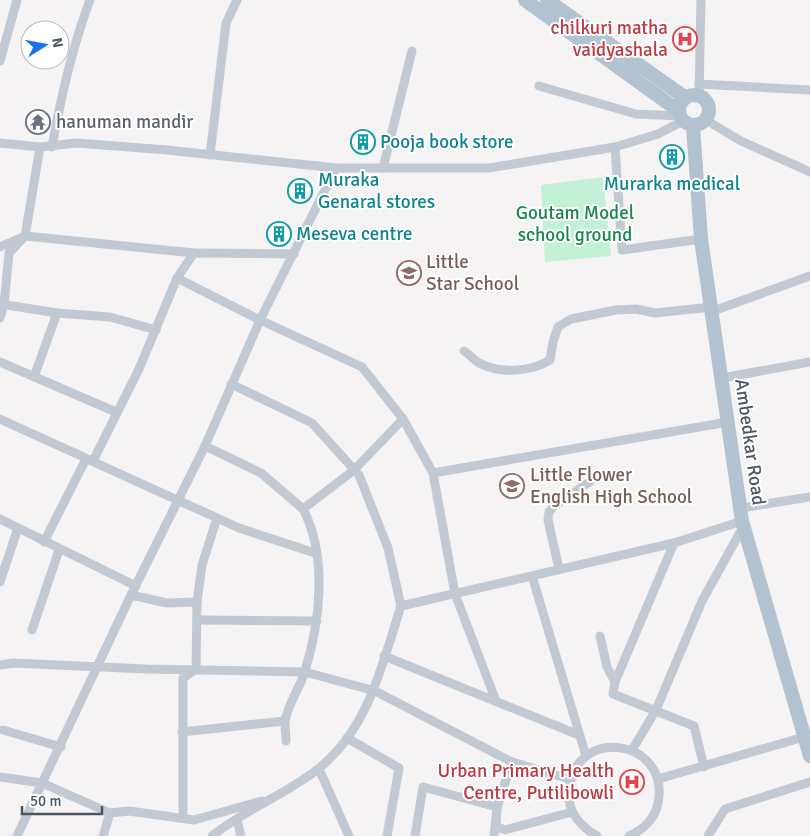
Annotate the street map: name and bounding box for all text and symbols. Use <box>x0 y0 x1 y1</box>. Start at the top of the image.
place label: chilkuri matha vaidyashala <box>551 16 668 62</box>
north arrow <box>20 20 70 70</box>
hospital icon: chilkuri matha vaidyashala <box>672 26 698 52</box>
text: N <box>48 36 67 49</box>
temple icon: hanuman mandir <box>25 109 51 135</box>
place label: hanuman mandir <box>56 110 193 134</box>
building icon: Pooja book store <box>350 129 376 155</box>
place label: Pooja book store <box>380 130 513 154</box>
building icon: Murarka medical <box>659 144 685 170</box>
place label: Muraka Genaral stores <box>318 168 435 214</box>
place label: Murarka medical <box>604 172 740 196</box>
building icon: Muraka Genaral stores <box>287 178 313 204</box>
park label: Goutam Model school ground <box>516 201 634 247</box>
building icon: Meseva centre <box>266 221 292 247</box>
place label: Meseva centre <box>296 222 412 246</box>
place label: Little Star School <box>426 250 519 296</box>
school or university icon: Little Star School <box>396 260 422 286</box>
street label: Ambedkar Road <box>729 377 771 507</box>
place label: Little Flower English High School <box>530 463 692 509</box>
school or university icon: Little Flower English High School <box>499 473 525 499</box>
place label: Urban Primary Health Centre, Putilibowli <box>438 759 614 805</box>
hospital icon: Urban Primary Health Centre, Putilibowli <box>619 769 645 795</box>
scale bar <box>22 784 102 816</box>
text: 50 m <box>30 792 61 810</box>

